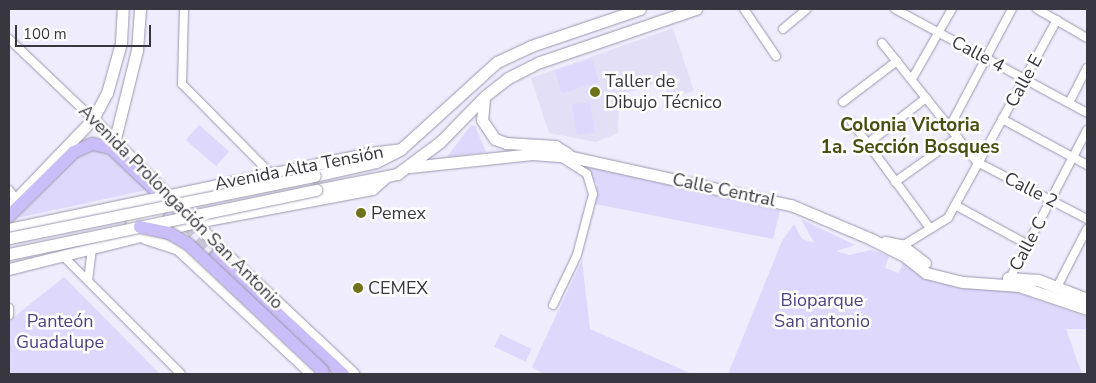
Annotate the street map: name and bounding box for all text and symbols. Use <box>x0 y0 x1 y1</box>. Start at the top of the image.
scale bar <box>18 15 154 47</box>
text: 100 m <box>23 24 67 44</box>
street label: Calle 4 <box>948 31 1008 77</box>
street label: Calle E <box>1001 51 1047 111</box>
place label: Taller de Dibujo Técnico <box>605 71 722 114</box>
marker: Taller de Dibujo Técnico <box>589 86 601 98</box>
street label: Avenida Prolongación San Antonio <box>74 100 288 314</box>
district label: Colonia Victoria 1a. Sección Bosques <box>821 115 999 159</box>
street label: Avenida Alta Tensión <box>213 141 385 195</box>
street label: Calle 2 <box>1001 167 1061 213</box>
street label: Calle Central <box>670 169 778 211</box>
place label: Pemex <box>371 202 426 224</box>
marker: Pemex <box>355 207 367 219</box>
street label: Calle C <box>1005 213 1051 275</box>
place label: CEMEX <box>368 277 428 299</box>
marker: CEMEX <box>352 282 364 294</box>
park label: Bioparque San antonio <box>774 290 870 332</box>
park label: Panteón Guadalupe <box>16 311 104 354</box>

